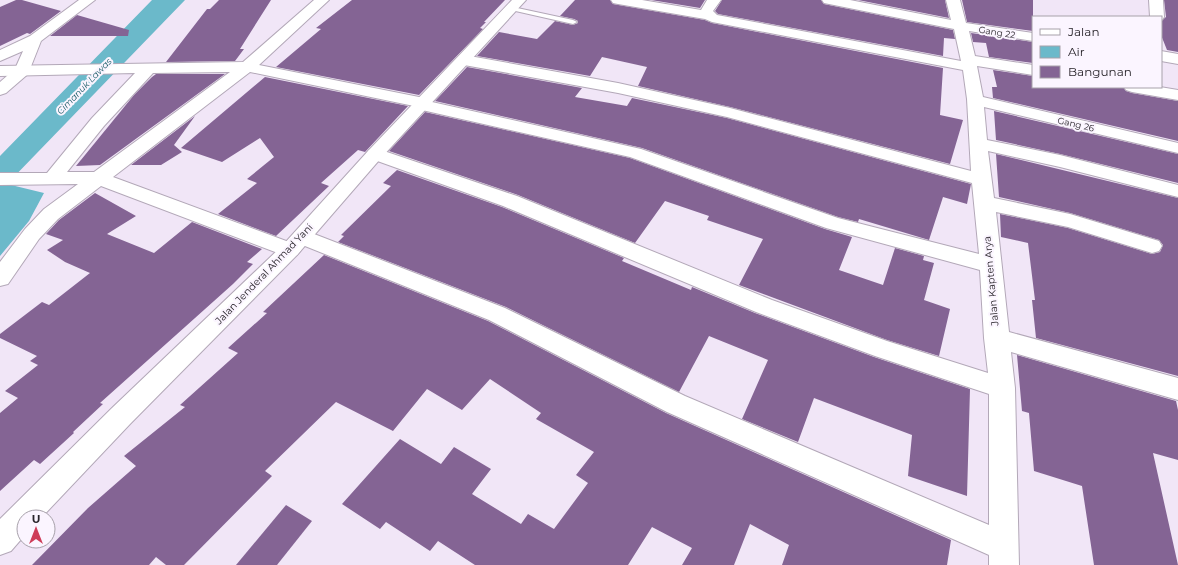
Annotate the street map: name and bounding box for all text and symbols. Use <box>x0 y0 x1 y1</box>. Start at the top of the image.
legend <box>1032 16 1162 88</box>
street label: Gang 22 <box>978 24 1016 40</box>
text: Jalan <box>1067 24 1100 39</box>
text: Air <box>1068 44 1085 59</box>
water label: Cimanuk Lawas <box>54 55 114 116</box>
text: Bangunan <box>1068 64 1132 79</box>
street label: Gang 26 <box>1057 114 1096 134</box>
street label: Jalan Jenderal Ahmad Yani <box>212 221 316 328</box>
street label: Jalan Kapten Arya <box>981 236 1001 327</box>
north arrow <box>16 509 56 549</box>
text: U <box>32 512 40 526</box>

